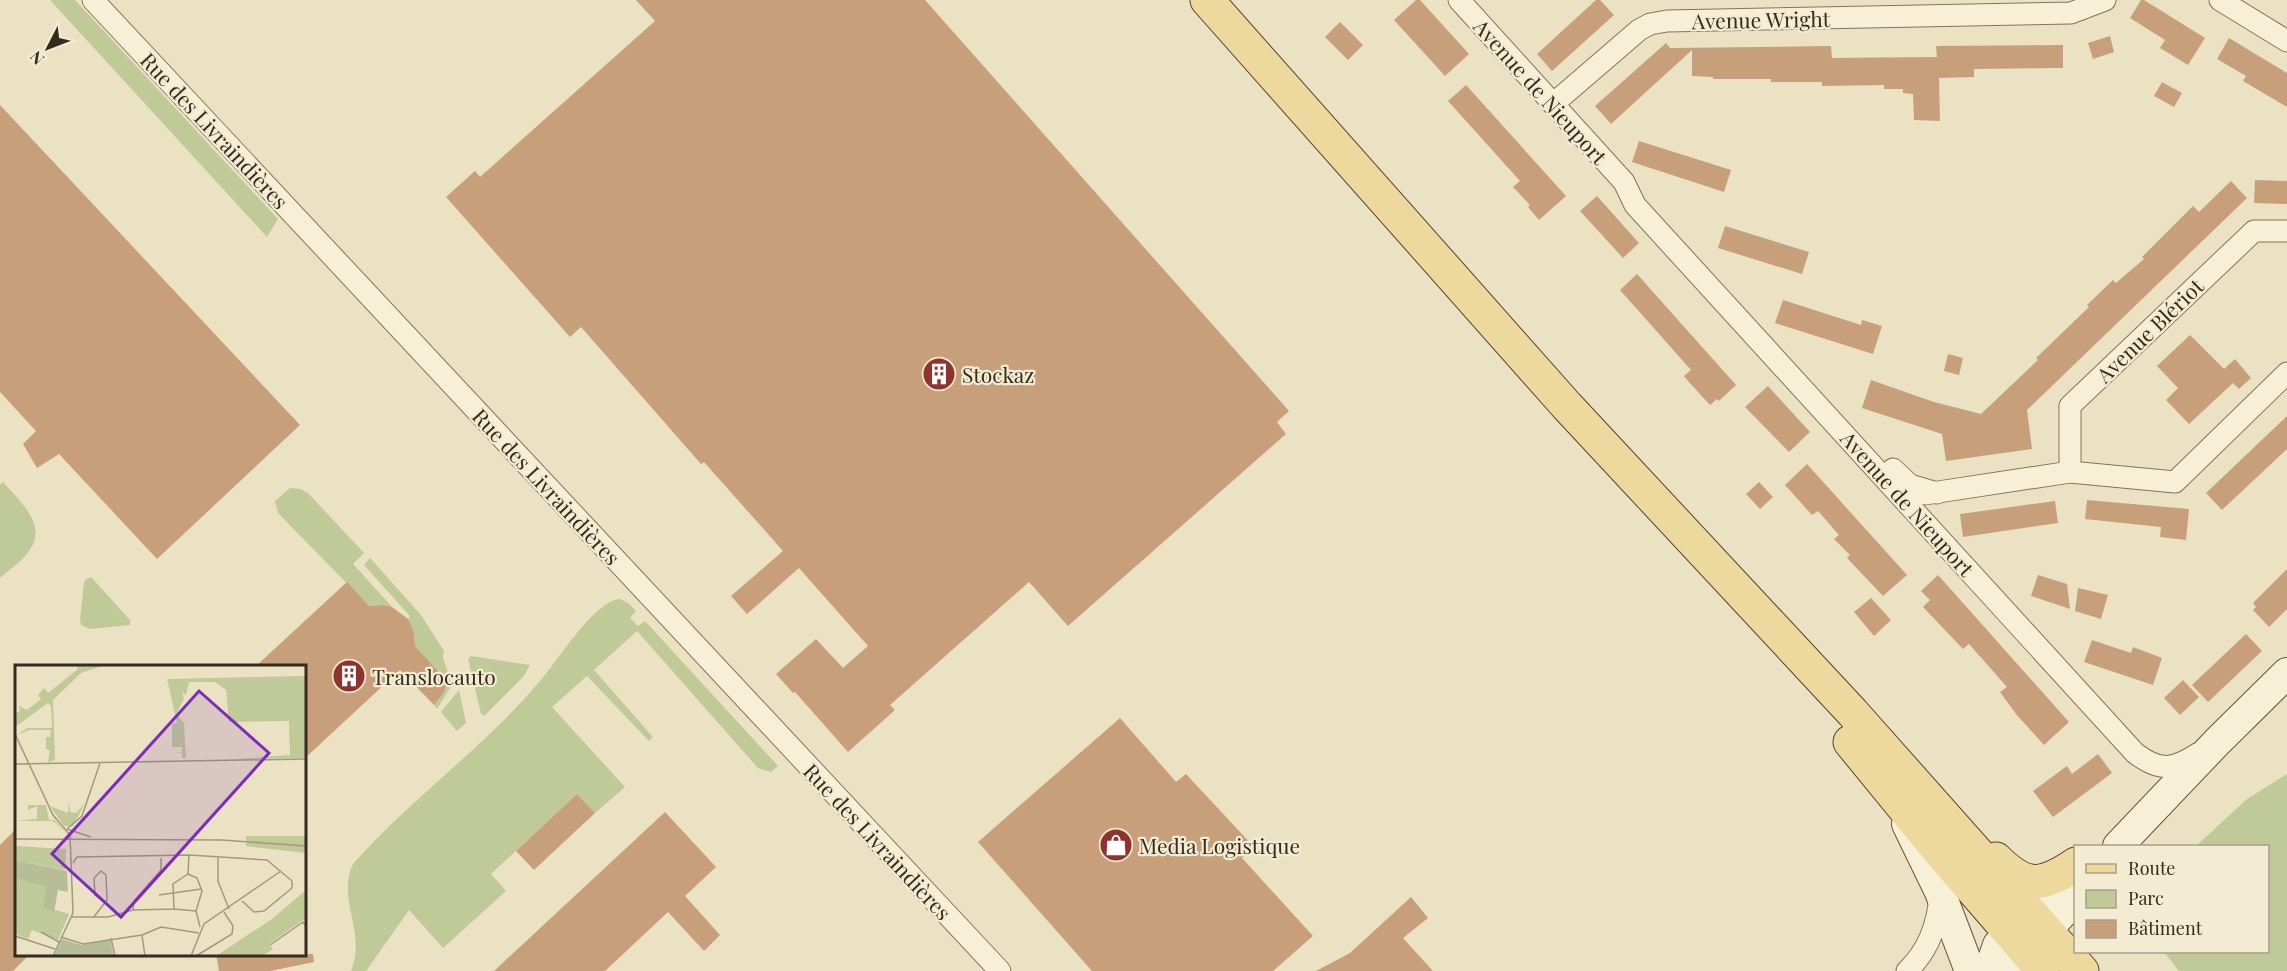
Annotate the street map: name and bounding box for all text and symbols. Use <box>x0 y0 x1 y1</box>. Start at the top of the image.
street label: Avenue Wright <box>1691 4 1831 34</box>
street label: Avenue de Nieuport <box>1467 12 1614 170</box>
north arrow <box>18 18 78 78</box>
street label: Rue des Livraindières <box>135 46 295 214</box>
text: N <box>25 47 48 70</box>
street label: Avenue Blériot <box>2089 272 2209 389</box>
building icon: Stockaz <box>921 356 957 392</box>
place label: Stockaz <box>962 360 1034 388</box>
street label: Rue des Livraindières <box>467 402 627 570</box>
street label: Avenue de Nieuport <box>1834 424 1981 582</box>
building icon: Translocauto <box>331 658 367 694</box>
place label: Translocauto <box>372 662 496 690</box>
inset map <box>15 665 306 956</box>
street label: Rue des Livraindières <box>798 757 958 925</box>
shop icon: Media Logistique <box>1098 827 1134 863</box>
place label: Media Logistique <box>1139 831 1300 859</box>
legend <box>2074 845 2269 953</box>
text: Route <box>2128 856 2175 880</box>
text: Parc <box>2128 886 2164 910</box>
text: Bâtiment <box>2128 916 2203 940</box>

